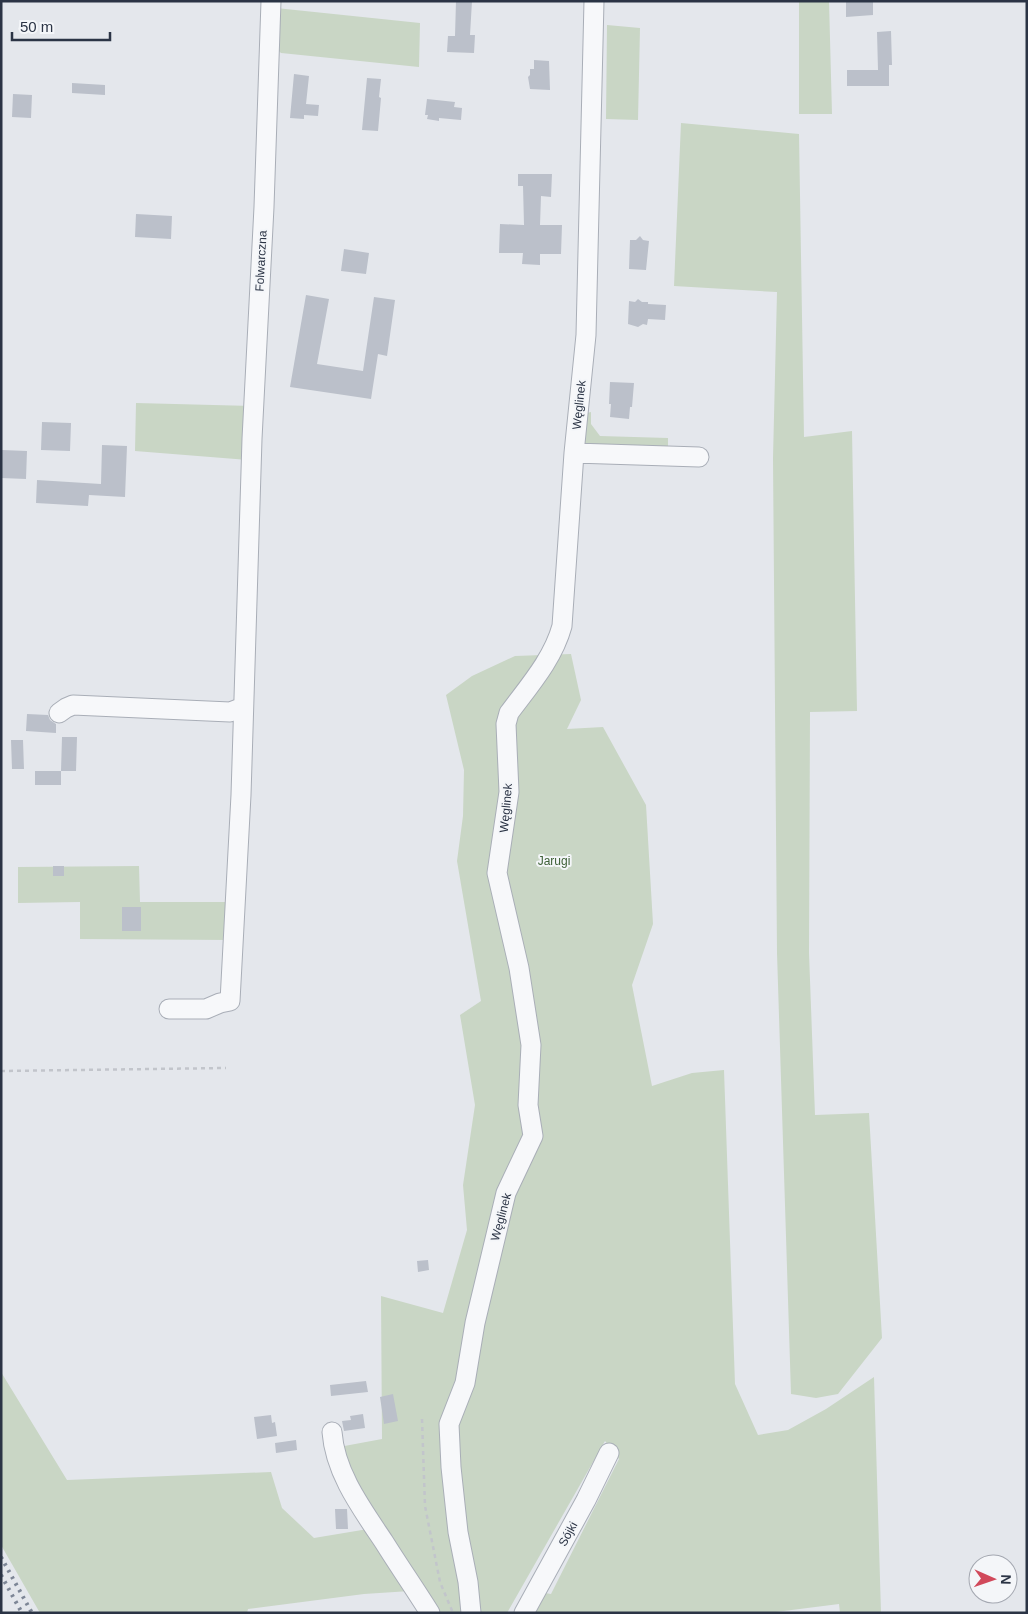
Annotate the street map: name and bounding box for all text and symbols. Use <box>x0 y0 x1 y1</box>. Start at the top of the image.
scale bar <box>12 10 110 42</box>
text: 50 m <box>20 18 53 35</box>
street label: Folwarczna <box>252 230 270 292</box>
street label: Węglinek <box>569 379 589 430</box>
street label: Węglinek <box>497 782 515 833</box>
park label: Jarugi <box>538 854 570 868</box>
street label: Węglinek <box>488 1190 514 1243</box>
street label: Sójki <box>556 1519 580 1549</box>
north arrow <box>968 1554 1018 1604</box>
text: N <box>998 1574 1014 1585</box>

